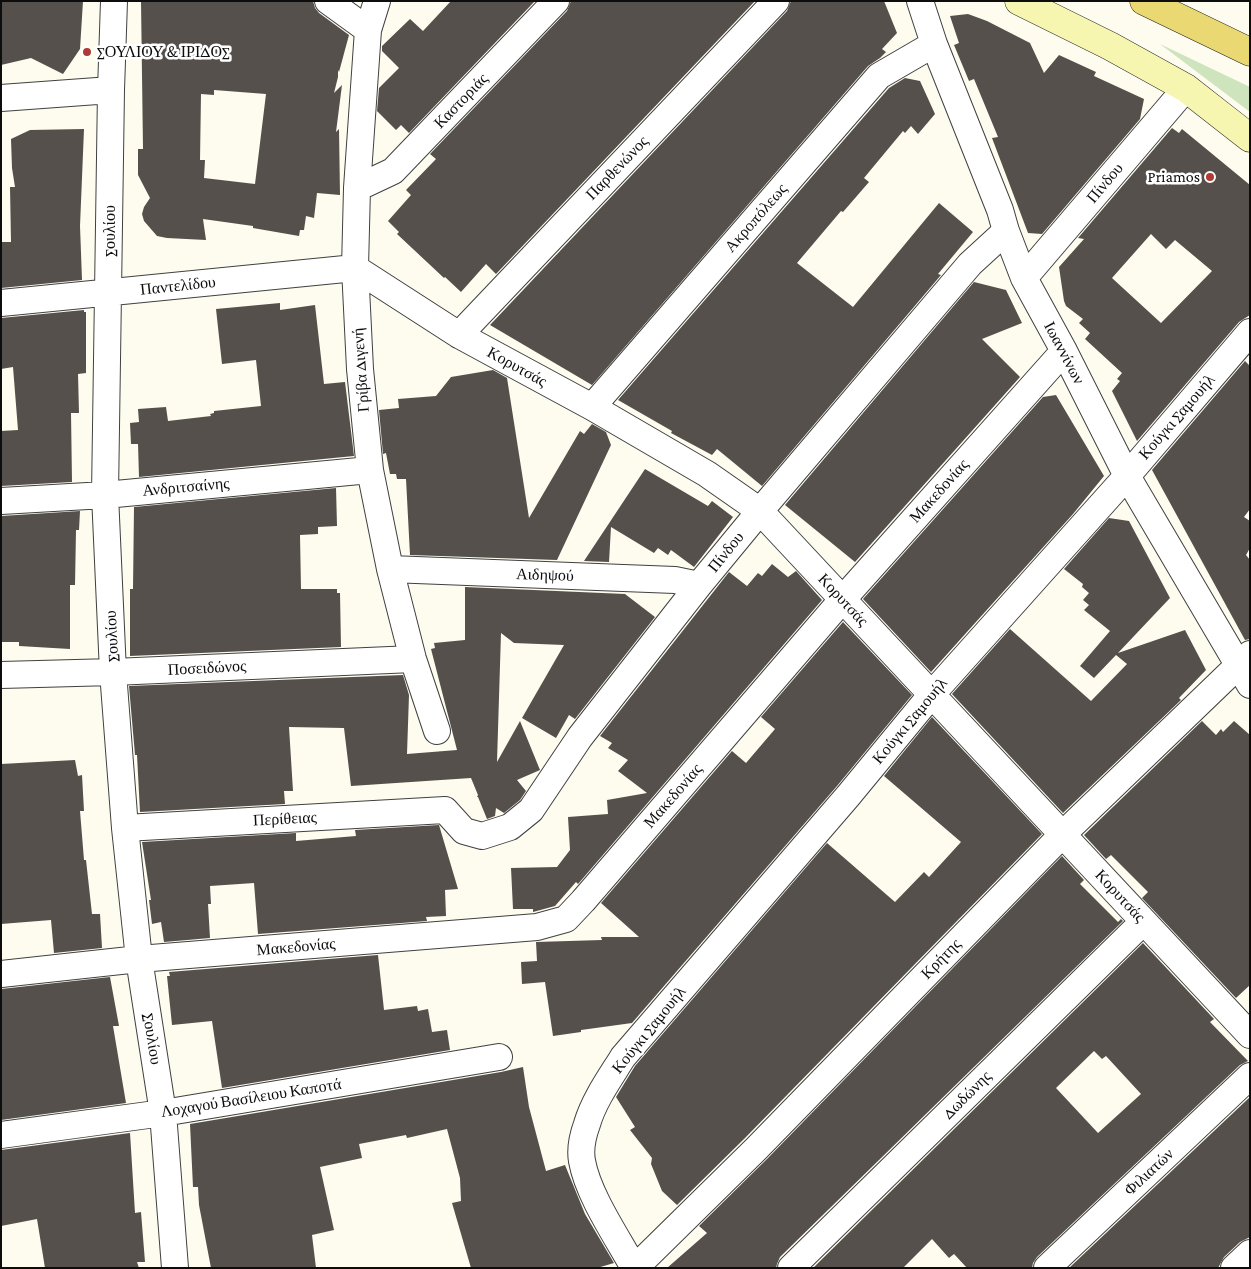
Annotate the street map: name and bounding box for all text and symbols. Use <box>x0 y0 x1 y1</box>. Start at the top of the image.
place label: ΣΟΥΛΙΟΥ & ΙΡΙΔΟΣ <box>97 42 230 62</box>
marker: ΣΟΥΛΙΟΥ & ΙΡΙΔΟΣ <box>81 46 93 58</box>
street label: Καστοριάς <box>430 69 492 133</box>
street label: Παρθενώνος <box>582 132 652 204</box>
street label: Πίνδου <box>1083 159 1127 207</box>
place label: Priamos <box>1148 167 1200 187</box>
marker: Priamos <box>1204 171 1216 183</box>
street label: Ακροπόλεως <box>721 180 791 256</box>
street label: Σουλίου <box>100 205 120 257</box>
street label: Παντελίδου <box>139 272 217 300</box>
street label: Ιωαννίνων <box>1040 318 1088 388</box>
street label: Γρίβα Διγενή <box>348 327 374 413</box>
street label: Κορυτσάς <box>484 343 550 391</box>
street label: Κούγκι Σαμουήλ <box>1135 370 1219 464</box>
street label: Μακεδονίας <box>905 455 973 527</box>
street label: Ανδριτσαίνης <box>142 474 230 500</box>
street label: Πίνδου <box>704 528 748 576</box>
street label: Αιδηψού <box>516 564 574 586</box>
street label: Κορυτσάς <box>814 570 872 630</box>
street label: Σουλίου <box>101 610 123 662</box>
street label: Ποσειδώνος <box>167 656 247 680</box>
street label: Κούγκι Σαμουήλ <box>868 674 952 768</box>
street label: Μακεδονίας <box>640 760 706 832</box>
street label: Περίθειας <box>253 808 317 830</box>
street label: Κορυτσάς <box>1091 866 1149 926</box>
street label: Μακεδονίας <box>256 934 336 960</box>
street label: Κρήτης <box>917 935 965 983</box>
street label: Κούγκι Σαμουήλ <box>608 983 690 1077</box>
street label: Σουλίου <box>138 1012 166 1066</box>
street label: Δωδώνης <box>939 1067 995 1123</box>
street label: Λοχαγού Βασίλειου Καποτά <box>159 1074 343 1122</box>
street label: Φιλιατών <box>1120 1144 1178 1200</box>

